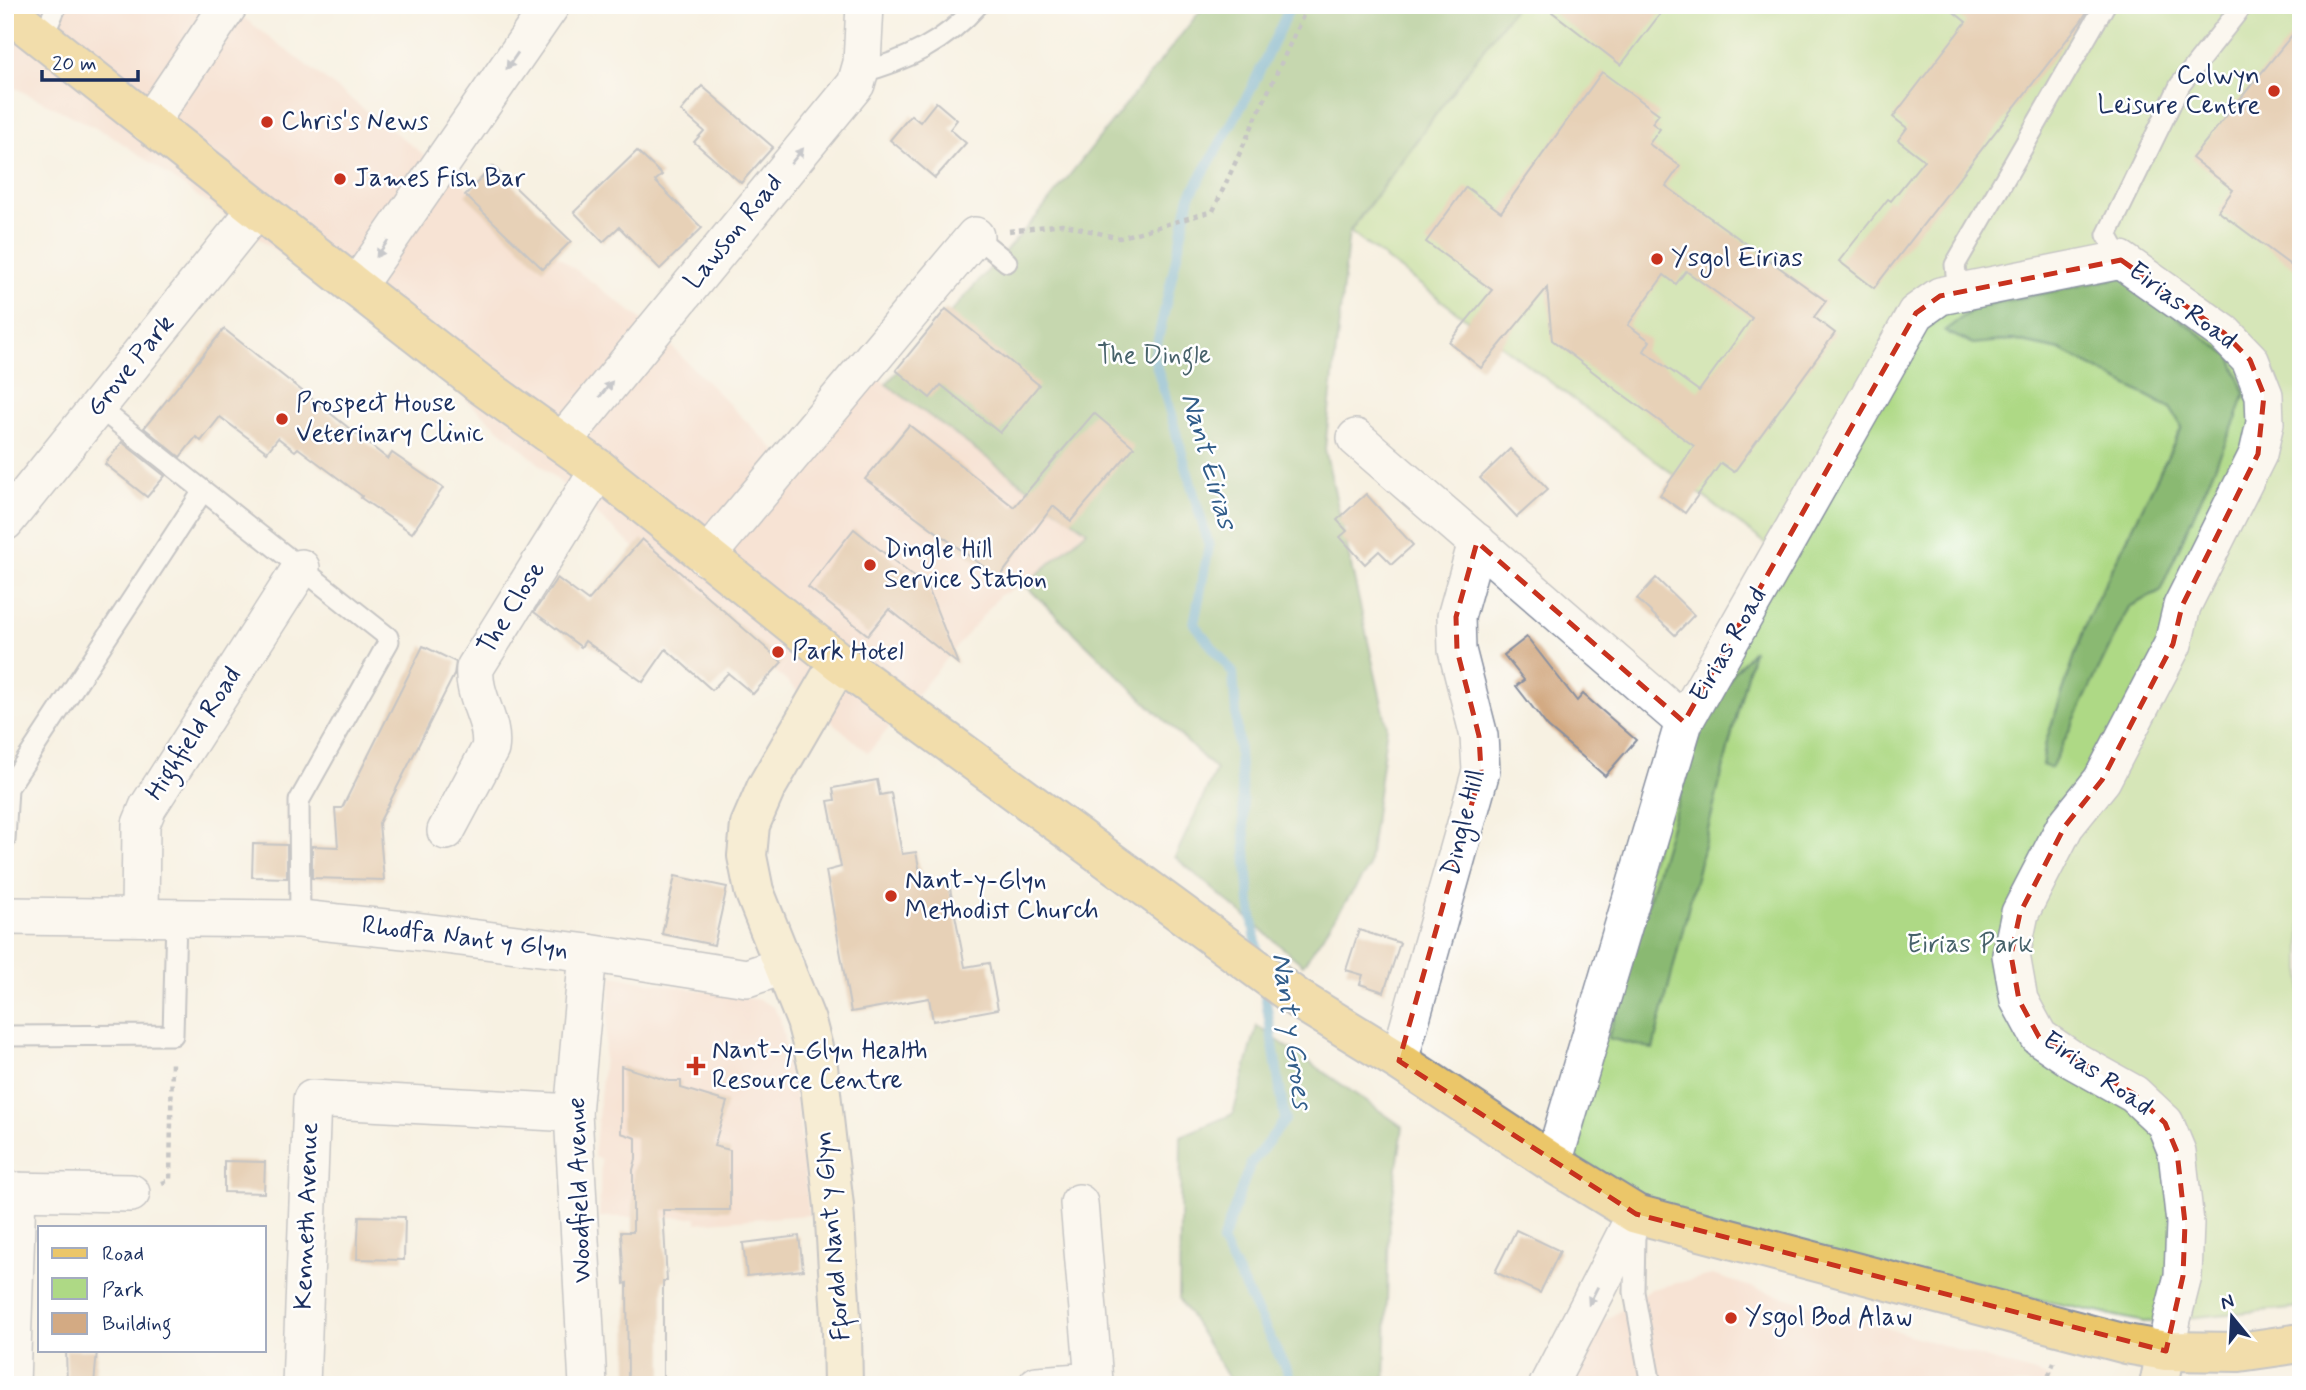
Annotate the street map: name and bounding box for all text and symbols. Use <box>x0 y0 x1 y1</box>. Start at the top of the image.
scale bar <box>42 38 138 82</box>
text: 20 m <box>52 50 97 78</box>
one-way arrow <box>506 52 519 71</box>
place label: Colwyn Leisure Centre <box>2097 59 2260 123</box>
marker: Colwyn Leisure Centre <box>2266 83 2282 99</box>
place label: Chris's News <box>281 105 429 139</box>
marker: Chris's News <box>259 114 275 130</box>
one-way arrow <box>789 148 804 166</box>
place label: James Fish Bar <box>354 162 525 196</box>
street label: Lawson Road <box>677 167 791 297</box>
marker: James Fish Bar <box>332 171 348 187</box>
one-way arrow <box>376 239 389 258</box>
place label: Ysgol Eirias <box>1671 242 1803 278</box>
marker: Ysgol Eirias <box>1649 251 1665 267</box>
street label: Eirias Road <box>2121 254 2243 358</box>
street label: Grove Park <box>79 308 183 424</box>
park label: The Dingle <box>1097 339 1211 376</box>
one-way arrow <box>598 380 613 398</box>
place label: Prospect House Veterinary Clinic <box>296 387 484 451</box>
water label: Nant Eirias <box>1171 389 1246 536</box>
marker: Prospect House Veterinary Clinic <box>274 411 290 427</box>
place label: Dingle Hill Service Station <box>884 533 1047 597</box>
street label: The Close <box>470 555 554 661</box>
marker: Dingle Hill Service Station <box>862 557 878 573</box>
street label: Eirias Road <box>1683 582 1775 708</box>
place label: Park Hotel <box>792 635 904 669</box>
marker: Park Hotel <box>770 644 786 660</box>
street label: Highfield Road <box>138 661 252 809</box>
street label: Dingle Hill <box>1434 766 1496 881</box>
place label: Nant-y-Glyn Methodist Church <box>905 864 1099 928</box>
marker: Nant-y-Glyn Methodist Church <box>883 888 899 904</box>
street label: Rhodfa Nant y Glyn <box>360 908 570 968</box>
park label: Eirias Park <box>1907 928 2034 962</box>
water label: Nant y Groes <box>1262 951 1321 1114</box>
street label: Eirias Road <box>2035 1024 2159 1124</box>
place label: Nant-y-Glyn Health Resource Centre <box>712 1034 928 1098</box>
marker: Nant-y-Glyn Health Resource Centre <box>686 1056 706 1076</box>
street label: Woodfield Avenue <box>560 1096 600 1284</box>
street label: Kenneth Avenue <box>287 1122 327 1310</box>
street label: Ffordd Nant y Glyn <box>807 1130 861 1342</box>
legend <box>38 1226 266 1352</box>
text: Road <box>102 1240 144 1268</box>
text: Park <box>102 1276 144 1304</box>
north arrow <box>2198 1282 2268 1352</box>
one-way arrow <box>1588 1286 1599 1306</box>
text: N <box>2217 1288 2237 1316</box>
place label: Ysgol Bod Alaw <box>1745 1301 1912 1337</box>
text: Building <box>102 1310 172 1340</box>
marker: Ysgol Bod Alaw <box>1723 1310 1739 1326</box>

